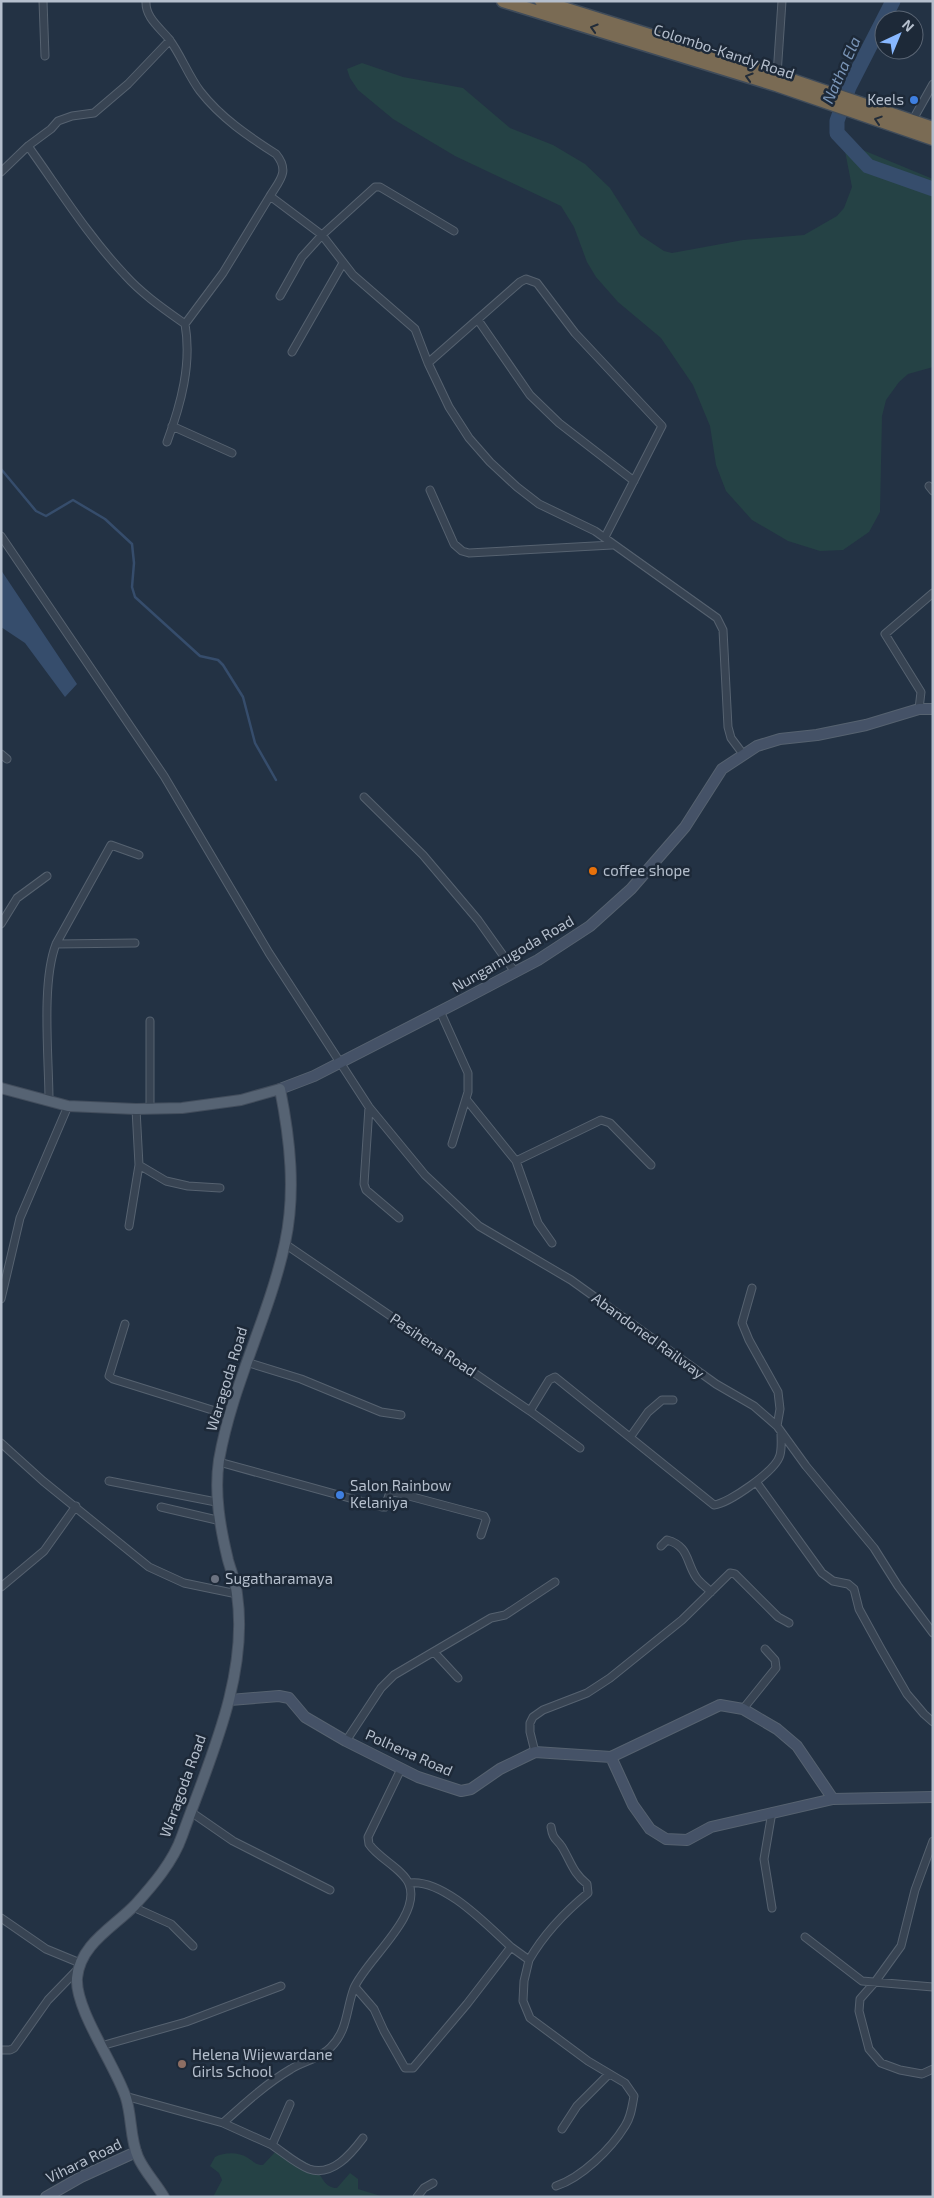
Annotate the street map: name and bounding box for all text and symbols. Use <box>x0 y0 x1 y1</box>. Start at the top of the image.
north arrow <box>874 10 924 60</box>
text: N <box>899 16 918 35</box>
street label: Colombo-Kandy Road <box>652 20 797 82</box>
one-way arrow <box>590 23 599 33</box>
water label: Natha Ela <box>817 33 864 106</box>
one-way arrow <box>745 72 754 82</box>
place label: Keels <box>867 90 904 108</box>
marker: Keels <box>908 94 920 106</box>
one-way arrow <box>874 116 883 126</box>
place label: coffee shope <box>603 861 690 879</box>
marker: coffee shope <box>587 865 599 877</box>
street label: Nungamugoda Road <box>448 911 577 995</box>
street label: Abandoned Railway <box>589 1288 708 1382</box>
street label: Pasihena Road <box>387 1309 480 1380</box>
street label: Waragoda Road <box>202 1324 250 1433</box>
place label: Salon Rainbow Kelaniya <box>350 1476 451 1511</box>
marker: Salon Rainbow Kelaniya <box>334 1489 346 1501</box>
place label: Sugatharamaya <box>225 1569 333 1587</box>
marker: Sugatharamaya <box>209 1573 221 1585</box>
street label: Polhena Road <box>363 1725 456 1779</box>
street label: Waragoda Road <box>155 1732 209 1840</box>
place label: Helena Wijewardane Girls School <box>192 2045 332 2080</box>
marker: Helena Wijewardane Girls School <box>176 2058 188 2070</box>
street label: Vihara Road <box>43 2134 124 2186</box>

